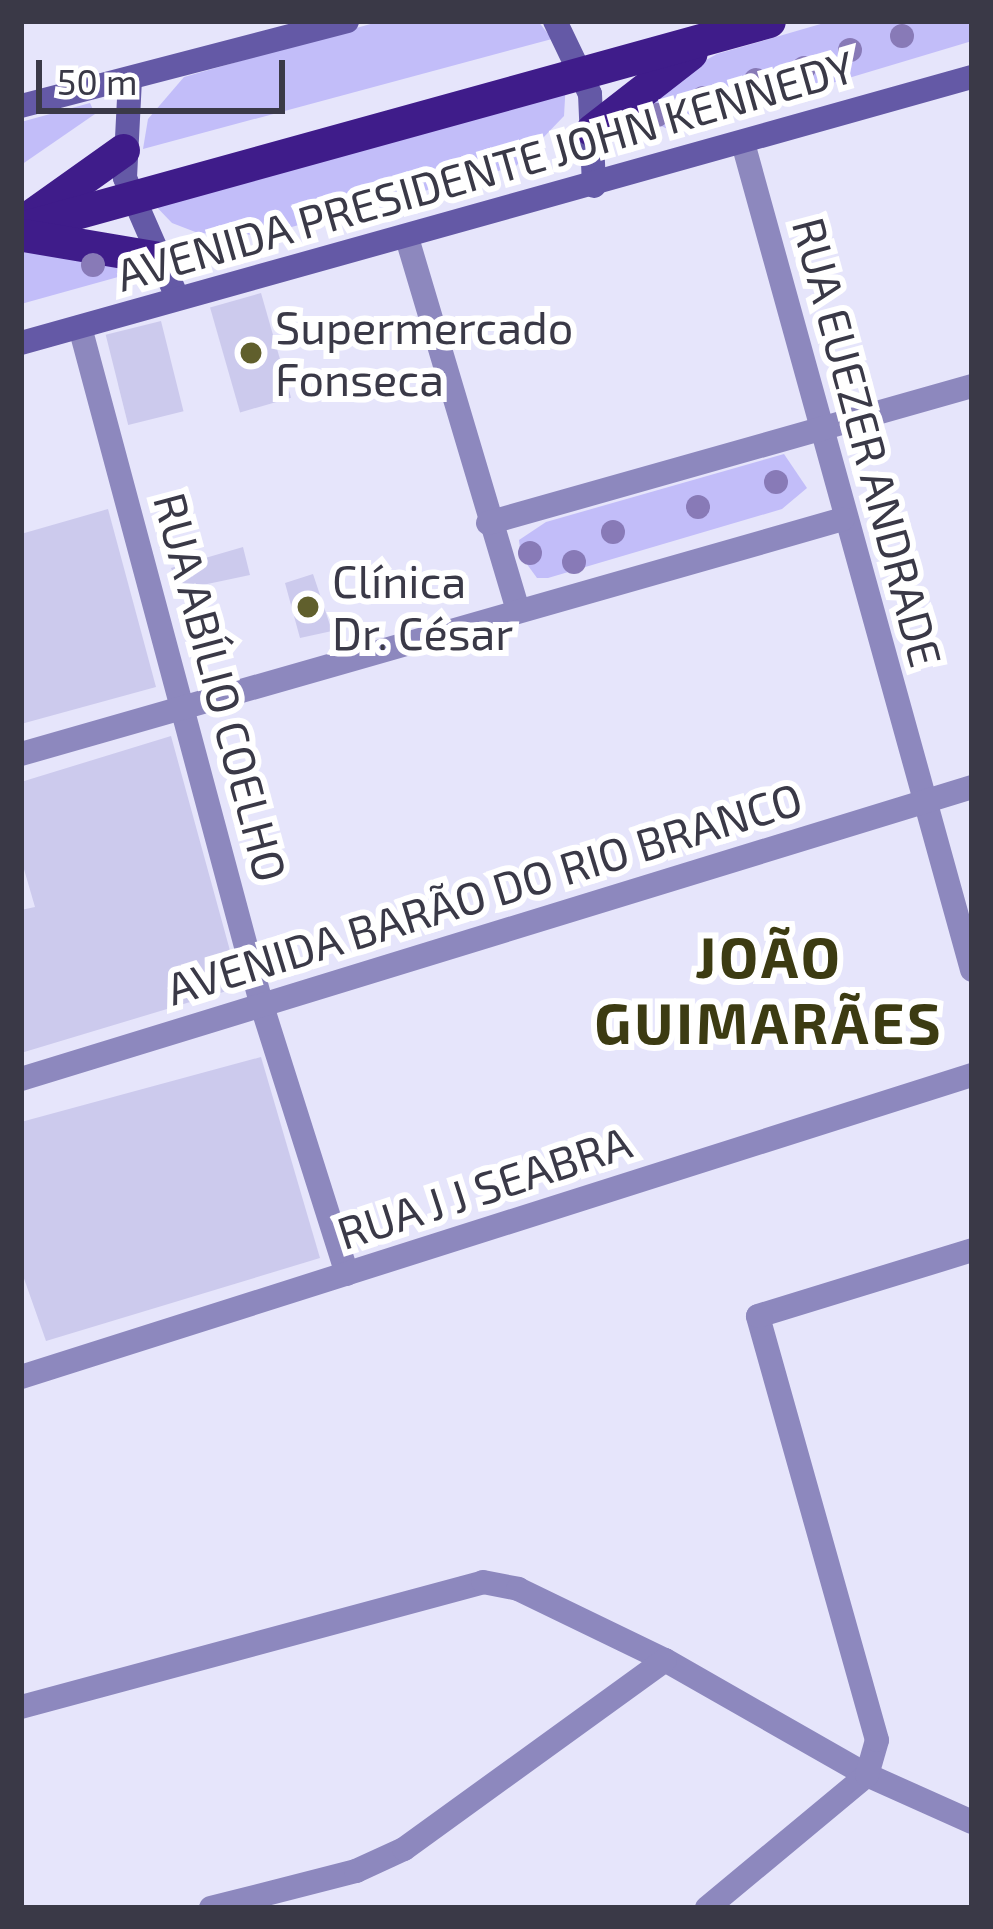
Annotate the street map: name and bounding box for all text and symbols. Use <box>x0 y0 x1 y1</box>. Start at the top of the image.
scale bar <box>42 36 291 110</box>
street label: AVENIDA PRESIDENTE JOHN KENNEDY <box>109 38 861 302</box>
text: 50 m <box>57 59 138 102</box>
street label: RUA EUEZER ANDRADE <box>782 210 954 674</box>
place label: Supermercado Fonseca <box>275 300 573 406</box>
marker: Supermercado Fonseca <box>238 340 264 366</box>
street label: RUA ABÍLIO COELHO <box>143 486 299 888</box>
place label: Clínica Dr. César <box>332 554 513 660</box>
marker: Clínica Dr. César <box>295 594 321 620</box>
street label: AVENIDA BARÃO DO RIO BRANCO <box>159 770 809 1016</box>
district label: JOÃO GUIMARÃES <box>594 922 944 1056</box>
street label: RUA J J SEABRA <box>329 1114 639 1260</box>

